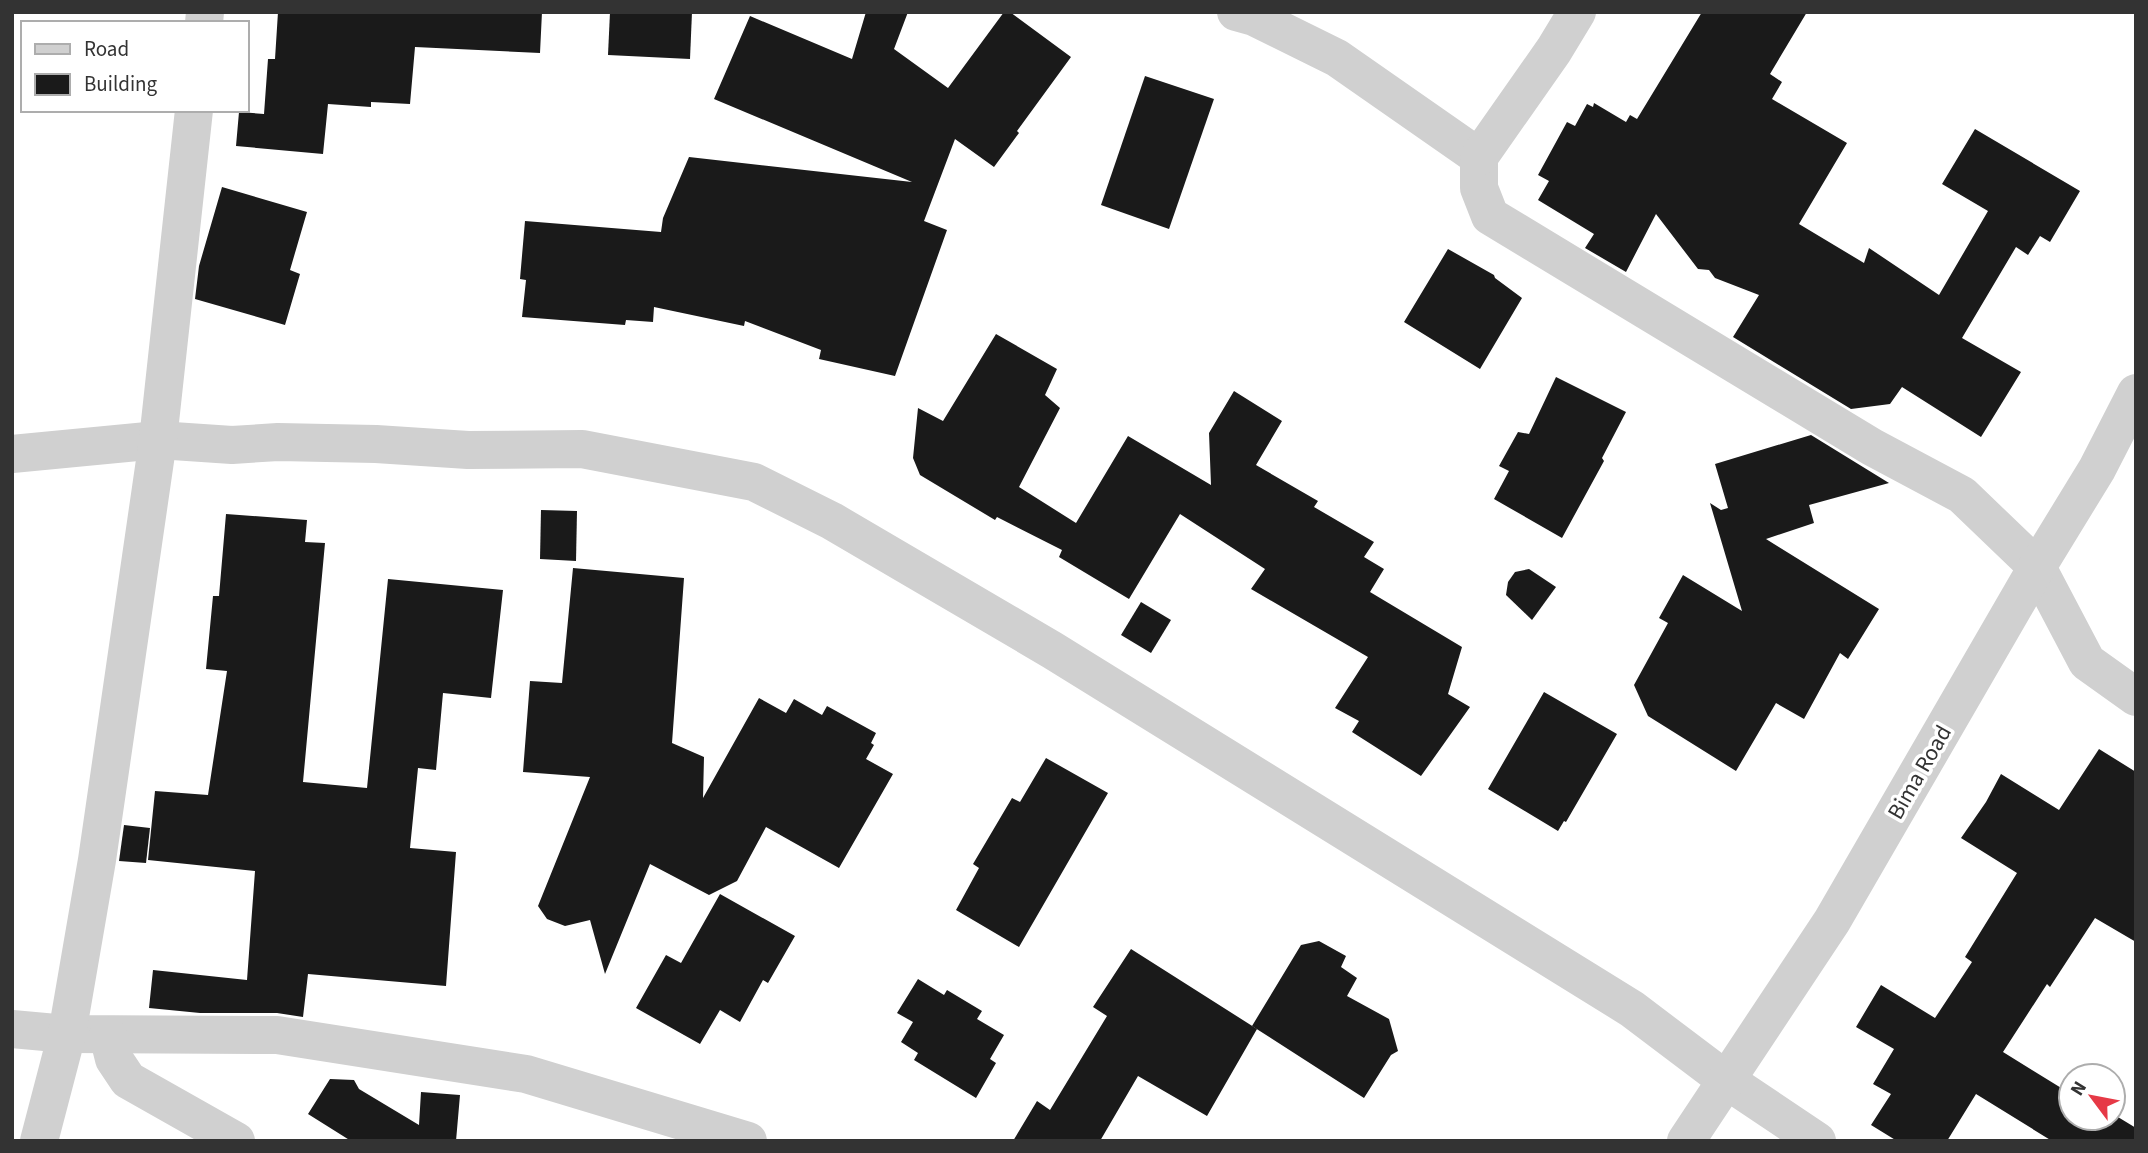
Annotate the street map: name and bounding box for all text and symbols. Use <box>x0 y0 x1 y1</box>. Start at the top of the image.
legend <box>21 21 248 112</box>
text: Road <box>84 34 129 64</box>
text: Building <box>84 69 158 99</box>
street label: Bima Road <box>1879 719 1960 825</box>
north arrow <box>2057 1062 2127 1132</box>
text: N <box>2064 1076 2094 1101</box>

